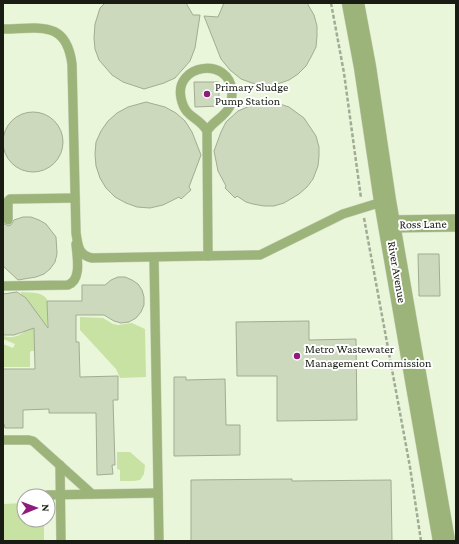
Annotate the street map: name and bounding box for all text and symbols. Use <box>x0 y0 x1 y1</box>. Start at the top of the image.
place label: Primary Sludge Pump Station <box>215 80 288 108</box>
marker: Primary Sludge Pump Station <box>202 89 212 99</box>
street label: Ross Lane <box>399 217 447 231</box>
street label: River Avenue <box>385 240 409 304</box>
place label: Metro Wastewater Management Commission <box>305 342 432 370</box>
marker: Metro Wastewater Management Commission <box>292 351 302 361</box>
north arrow <box>16 488 56 528</box>
text: N <box>40 504 52 512</box>

